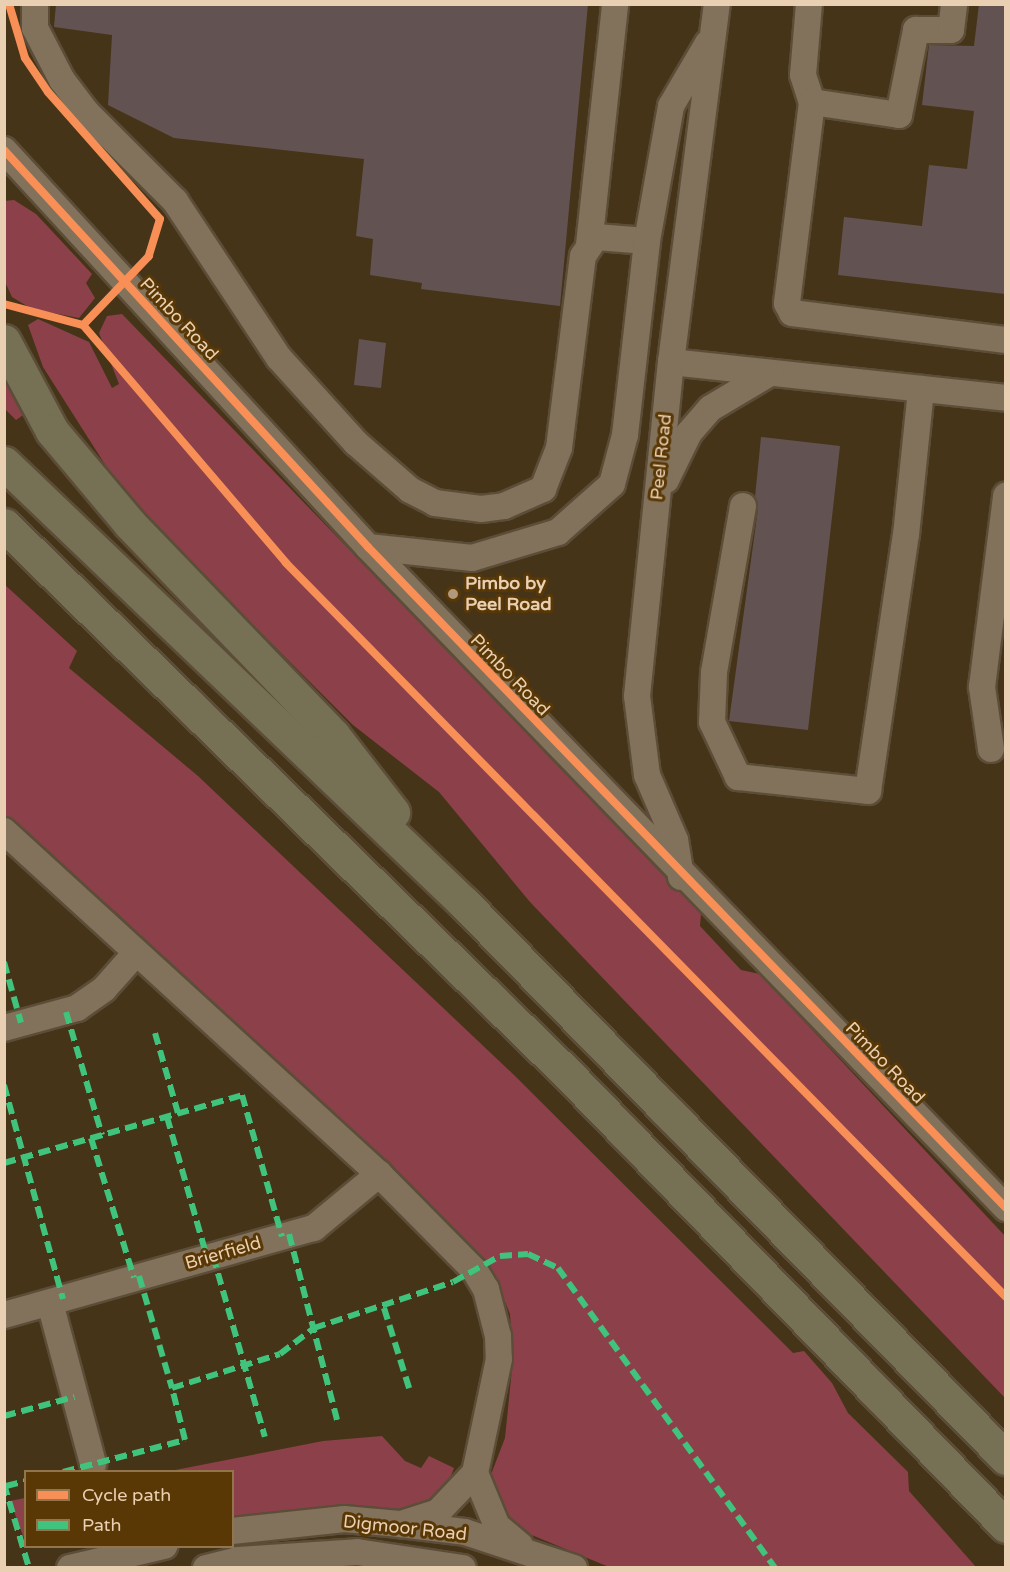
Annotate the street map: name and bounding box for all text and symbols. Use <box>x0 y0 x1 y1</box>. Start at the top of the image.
street label: Pimbo Road <box>135 273 223 365</box>
street label: Peel Road <box>646 413 676 501</box>
place label: Pimbo by Peel Road <box>465 573 552 616</box>
marker: Pimbo by Peel Road <box>446 587 460 601</box>
street label: Pimbo Road <box>466 630 554 720</box>
street label: Pimbo Road <box>841 1018 929 1108</box>
street label: Brierfield <box>182 1232 264 1274</box>
legend <box>24 1470 234 1548</box>
text: Cycle path <box>82 1484 171 1506</box>
street label: Digmoor Road <box>342 1511 468 1545</box>
text: Path <box>82 1514 121 1536</box>

